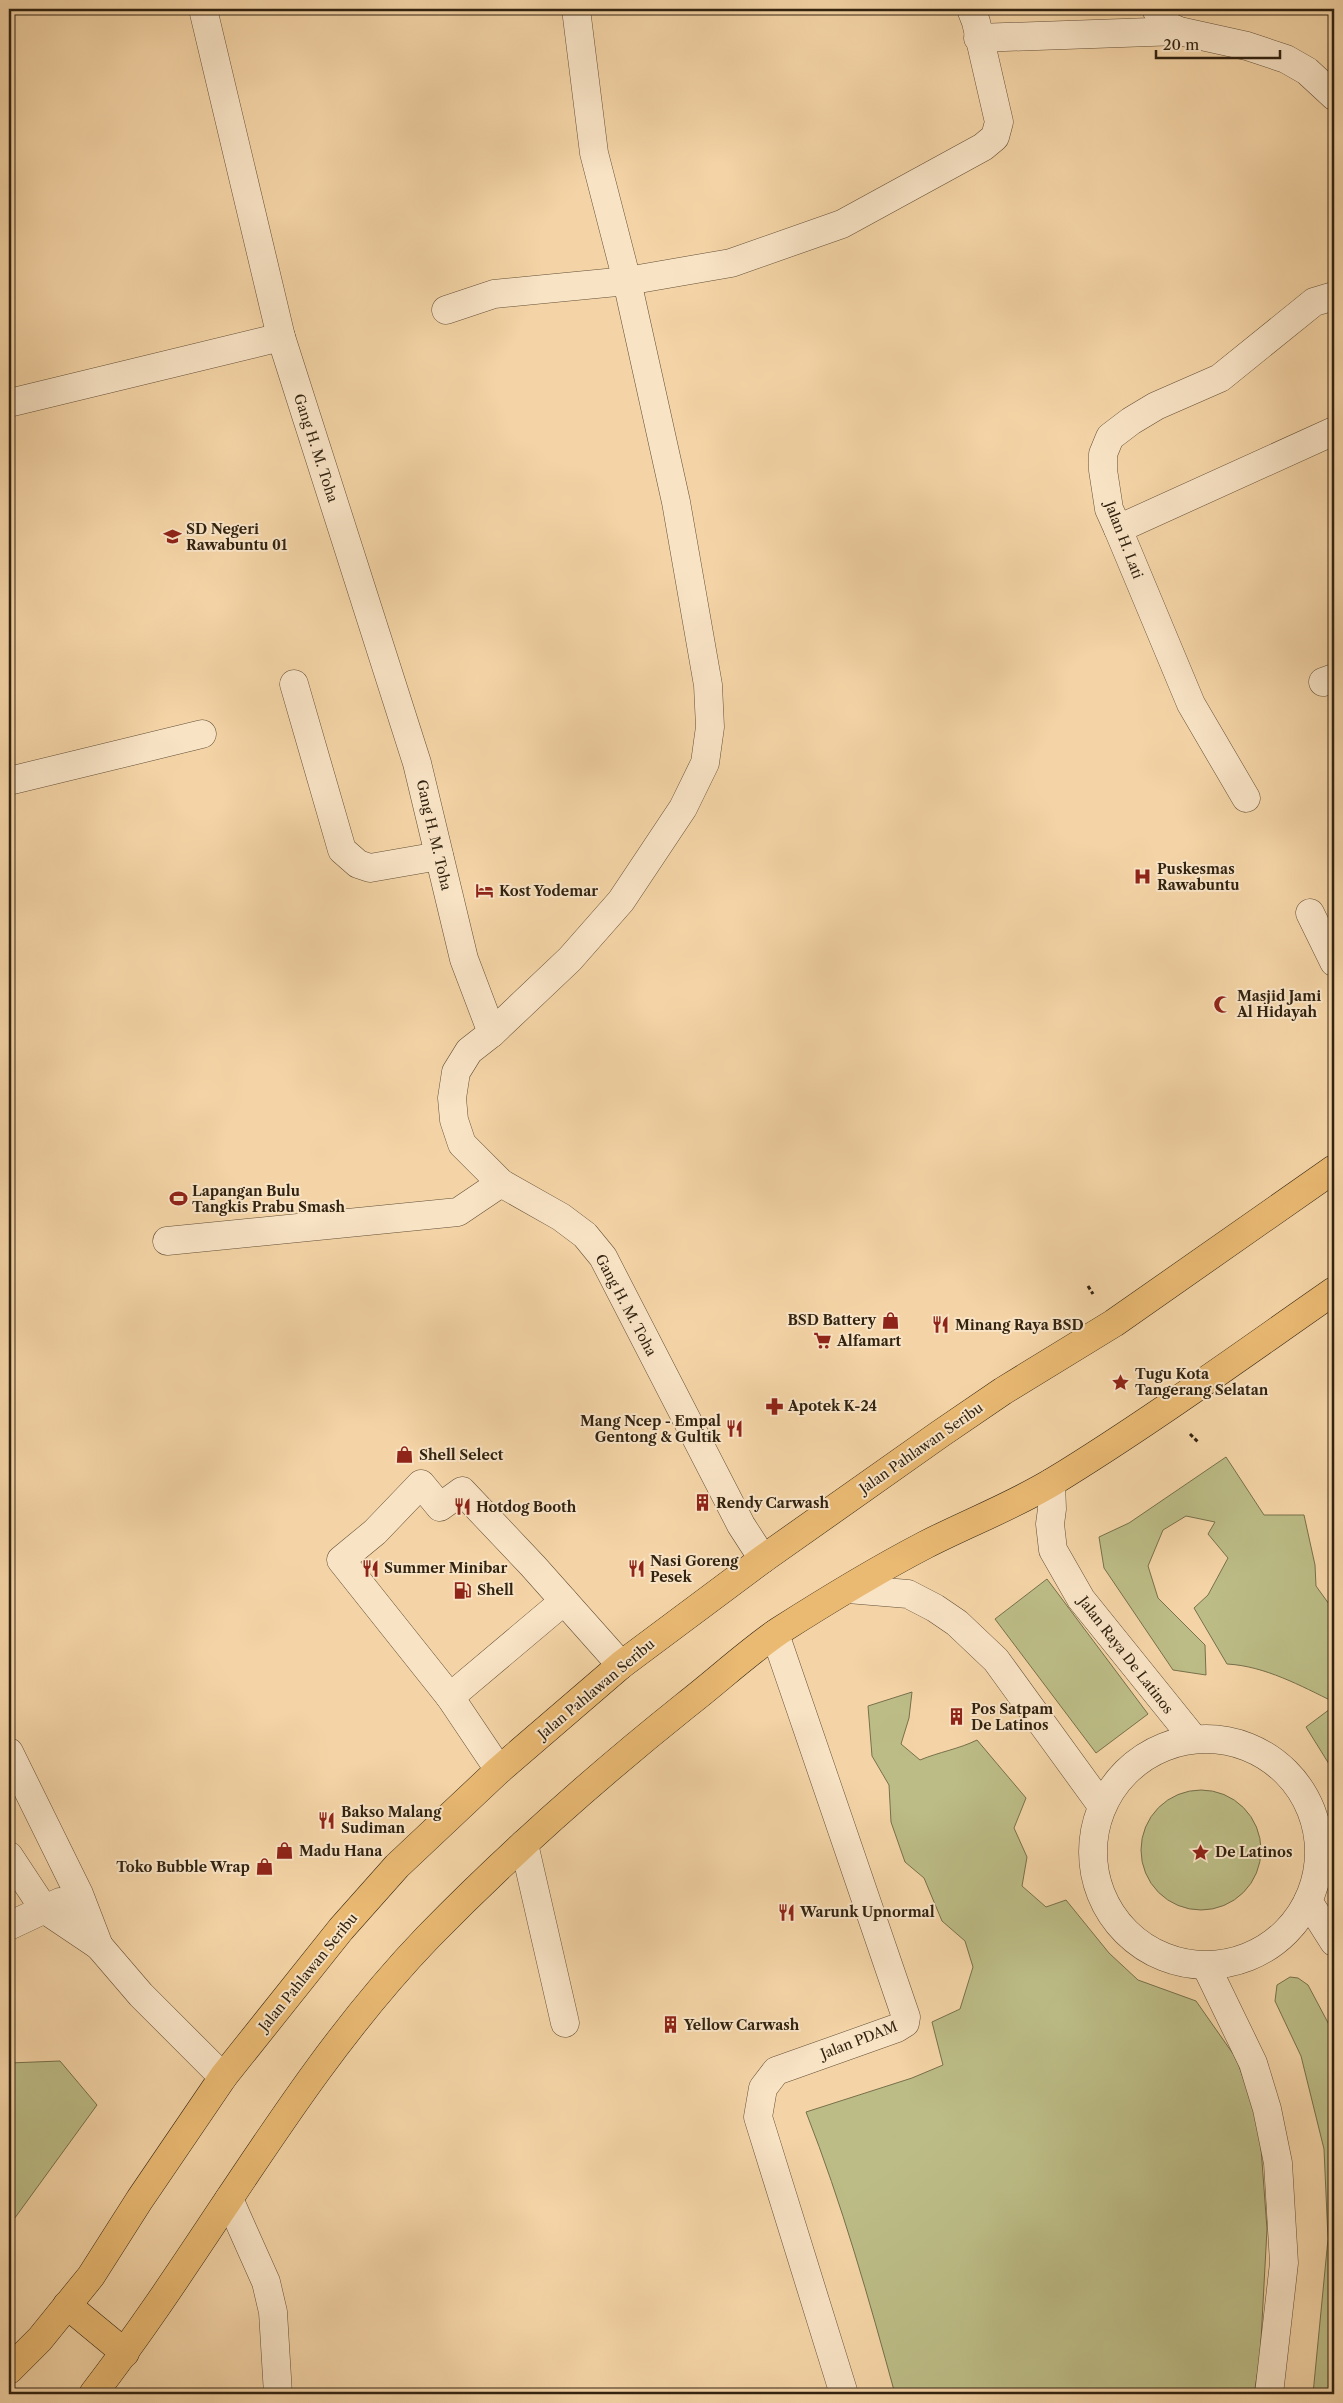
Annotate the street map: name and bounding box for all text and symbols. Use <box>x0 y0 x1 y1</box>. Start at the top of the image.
scale bar <box>1156 28 1279 60</box>
text: 20 m <box>1163 35 1199 54</box>
street label: Gang H. M. Toha <box>290 392 342 505</box>
street label: Jalan H. Lati <box>1100 497 1147 581</box>
place label: SD Negeri Rawabuntu 01 <box>186 520 288 554</box>
school or university icon: SD Negeri Rawabuntu 01 <box>162 527 182 547</box>
street label: Gang H. M. Toha <box>413 778 456 893</box>
place label: Puskesmas Rawabuntu <box>1157 860 1240 894</box>
hospital icon: Puskesmas Rawabuntu <box>1133 867 1153 887</box>
hotel icon: Kost Yodemar <box>475 881 495 901</box>
place label: Kost Yodemar <box>499 882 598 900</box>
place label: Masjid Jami Al Hidayah <box>1236 987 1321 1021</box>
mosque icon: Masjid Jami Al Hidayah <box>1213 994 1233 1014</box>
place label: Lapangan Bulu Tangkis Prabu Smash <box>192 1182 346 1216</box>
sports icon: Lapangan Bulu Tangkis Prabu Smash <box>168 1189 188 1209</box>
street label: Gang H. M. Toha <box>592 1251 661 1360</box>
shop icon: BSD Battery <box>880 1310 900 1330</box>
place label: BSD Battery <box>787 1311 876 1329</box>
restaurant icon: Minang Raya BSD <box>931 1315 951 1335</box>
place label: Minang Raya BSD <box>955 1316 1084 1334</box>
supermarket icon: Alfamart <box>813 1331 833 1351</box>
place label: Alfamart <box>836 1332 902 1350</box>
place label: Tugu Kota Tangerang Selatan <box>1135 1365 1269 1399</box>
place icon: Tugu Kota Tangerang Selatan <box>1111 1372 1131 1392</box>
pharmacy icon: Apotek K-24 <box>764 1396 784 1416</box>
place label: Apotek K-24 <box>787 1397 877 1415</box>
street label: Jalan Pahlawan Seribu <box>854 1398 987 1499</box>
place label: Mang Ncep - Empal Gentong & Gultik <box>580 1412 722 1446</box>
restaurant icon: Mang Ncep - Empal Gentong & Gultik <box>725 1419 745 1439</box>
shop icon: Shell Select <box>395 1445 415 1465</box>
place label: Shell Select <box>419 1446 504 1464</box>
building icon: Rendy Carwash <box>692 1493 712 1513</box>
place label: Rendy Carwash <box>716 1494 829 1512</box>
restaurant icon: Hotdog Booth <box>452 1497 472 1517</box>
place label: Hotdog Booth <box>476 1498 577 1516</box>
place label: Nasi Goreng Pesek <box>650 1552 739 1586</box>
restaurant icon: Summer Minibar <box>360 1558 380 1578</box>
place label: Summer Minibar <box>384 1559 507 1577</box>
restaurant icon: Nasi Goreng Pesek <box>626 1559 646 1579</box>
fuel station icon: Shell <box>453 1580 473 1600</box>
place label: Shell <box>477 1581 514 1599</box>
street label: Jalan Raya De Latinos <box>1073 1591 1177 1717</box>
street label: Jalan Pahlawan Seribu <box>532 1635 658 1744</box>
place label: Pos Satpam De Latinos <box>971 1700 1053 1734</box>
building icon: Pos Satpam De Latinos <box>947 1707 967 1727</box>
place label: Bakso Malang Sudiman <box>341 1803 442 1837</box>
restaurant icon: Bakso Malang Sudiman <box>317 1810 337 1830</box>
shop icon: Madu Hana <box>275 1841 295 1861</box>
place label: Madu Hana <box>299 1842 383 1860</box>
place icon: De Latinos <box>1191 1842 1211 1862</box>
place label: De Latinos <box>1215 1843 1292 1861</box>
shop icon: Toko Bubble Wrap <box>254 1857 274 1877</box>
place label: Toko Bubble Wrap <box>116 1858 250 1876</box>
restaurant icon: Warunk Upnormal <box>776 1902 796 1922</box>
place label: Warunk Upnormal <box>799 1903 935 1921</box>
street label: Jalan Pahlawan Seribu <box>253 1909 362 2036</box>
building icon: Yellow Carwash <box>660 2015 680 2035</box>
place label: Yellow Carwash <box>683 2016 800 2034</box>
street label: Jalan PDAM <box>816 2017 900 2064</box>

